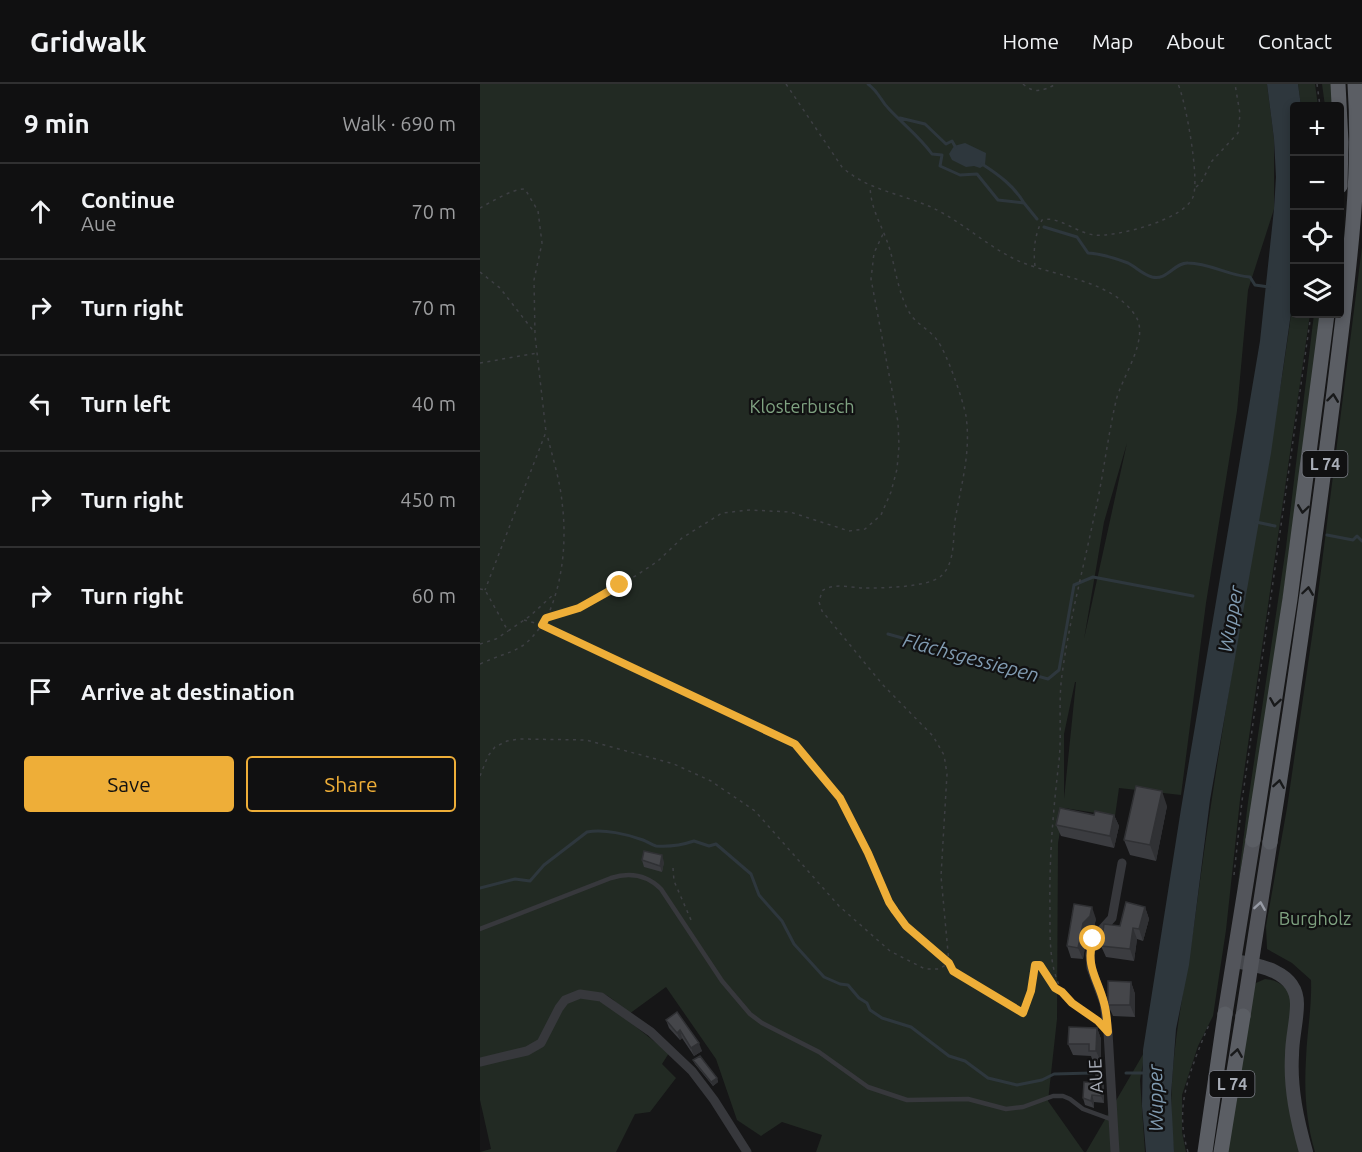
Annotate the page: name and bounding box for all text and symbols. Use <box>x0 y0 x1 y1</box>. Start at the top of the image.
text: Gridwalk <box>30 26 147 57</box>
text: Home <box>1002 29 1059 53</box>
text: Map <box>1092 29 1133 53</box>
text: About <box>1166 29 1225 53</box>
text: Contact <box>1258 29 1332 53</box>
map controls <box>1290 102 1344 318</box>
button: + <box>1290 102 1344 156</box>
text: 9 min <box>24 109 90 138</box>
text: Walk · 690 m <box>343 112 456 135</box>
button: − <box>1290 156 1344 210</box>
text: Continue <box>81 187 175 212</box>
icon: ahead <box>24 195 57 228</box>
text: 70 m <box>412 200 456 223</box>
button: locate <box>1290 210 1344 264</box>
text: Aue <box>81 212 116 235</box>
button: layers <box>1290 264 1344 318</box>
icon: right <box>24 291 57 324</box>
text: Turn right <box>81 295 183 320</box>
text: 70 m <box>412 296 456 319</box>
icon: left <box>24 387 57 420</box>
text: Turn left <box>81 391 171 416</box>
text: 40 m <box>412 392 456 415</box>
one-way arrow <box>1326 393 1339 403</box>
park label: Klosterbusch <box>749 396 855 416</box>
road number: L 74 <box>1302 451 1348 477</box>
icon: right <box>24 483 57 516</box>
text: Turn right <box>81 487 183 512</box>
text: 450 m <box>400 488 456 511</box>
one-way arrow <box>1297 504 1309 514</box>
route end <box>606 571 632 597</box>
icon: right <box>24 579 57 612</box>
water label: Wupper <box>1213 582 1247 654</box>
text: Turn right <box>81 583 183 608</box>
text: 60 m <box>412 584 456 607</box>
one-way arrow <box>1301 587 1313 596</box>
water label: Flächsgessiepen <box>900 628 1042 686</box>
icon: arrive <box>24 675 57 708</box>
text: Arrive at destination <box>81 679 295 704</box>
one-way arrow <box>1270 697 1282 707</box>
button: Save <box>24 756 234 812</box>
button: Share <box>246 756 456 812</box>
one-way arrow <box>1272 780 1285 790</box>
one-way arrow <box>1253 902 1266 912</box>
park label: Burgholz <box>1279 908 1351 928</box>
route start <box>1079 925 1105 951</box>
one-way arrow <box>1230 1048 1243 1058</box>
street label: AUE <box>1084 1058 1106 1094</box>
water label: Wupper <box>1143 1063 1167 1132</box>
road number: L 74 <box>1210 1071 1254 1097</box>

